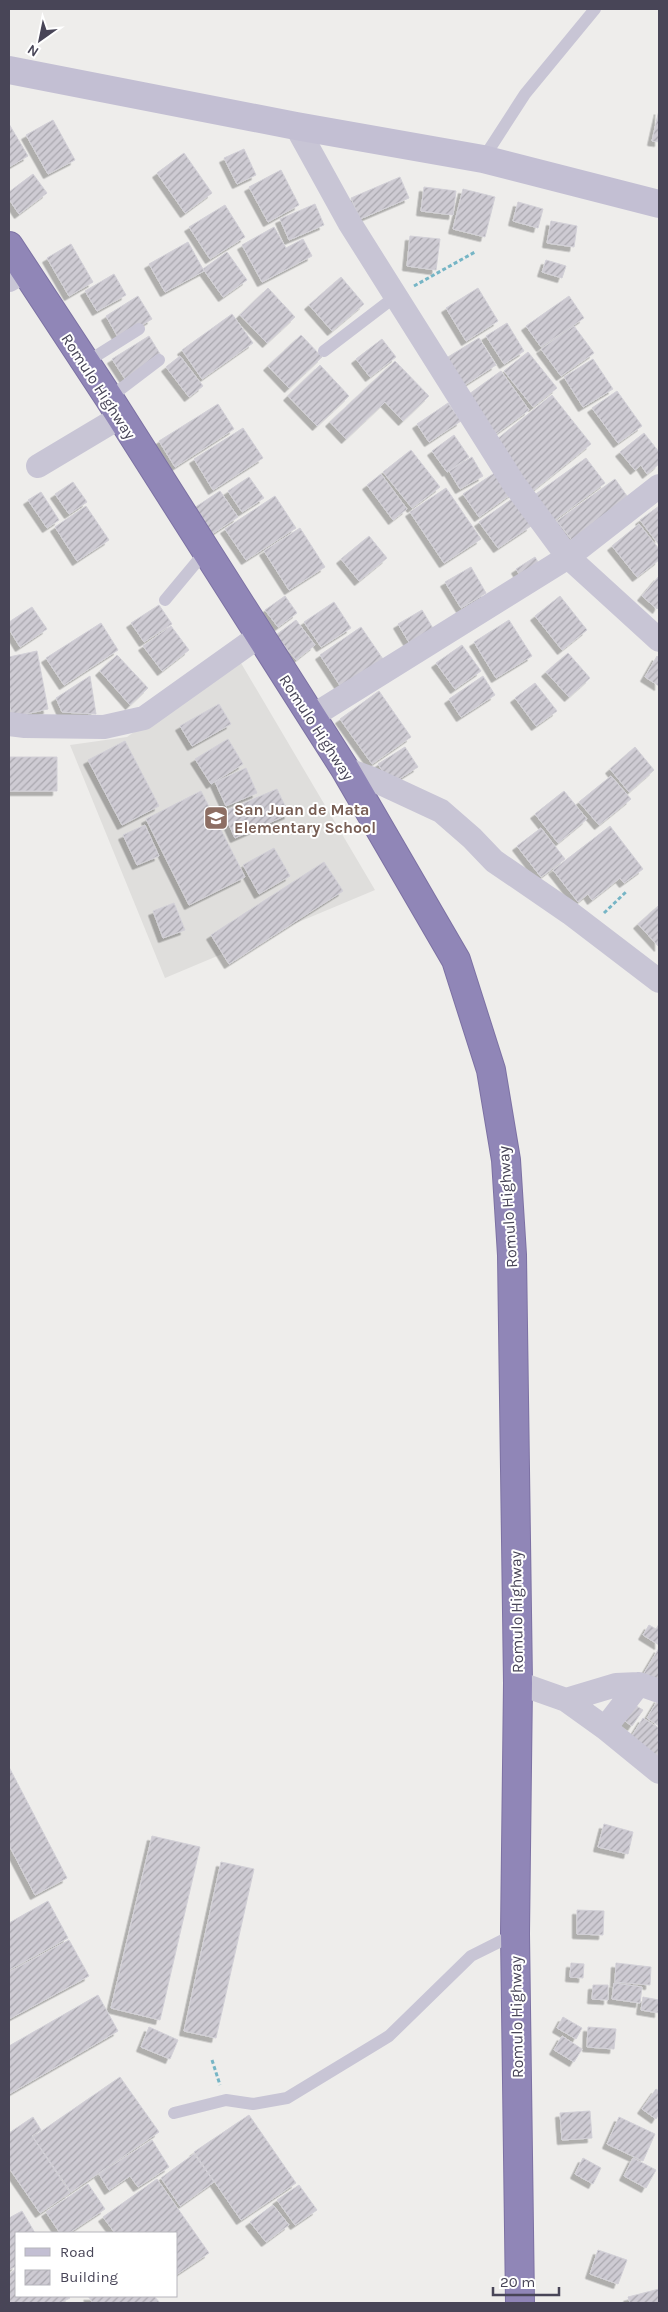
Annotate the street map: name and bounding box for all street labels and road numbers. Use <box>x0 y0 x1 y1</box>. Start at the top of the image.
street label: Romulo Highway <box>57 330 140 443</box>
street label: Romulo Highway <box>275 671 358 784</box>
street label: Romulo Highway <box>494 1145 521 1269</box>
street label: Romulo Highway <box>506 1550 527 1673</box>
street label: Romulo Highway <box>506 1955 527 2078</box>

